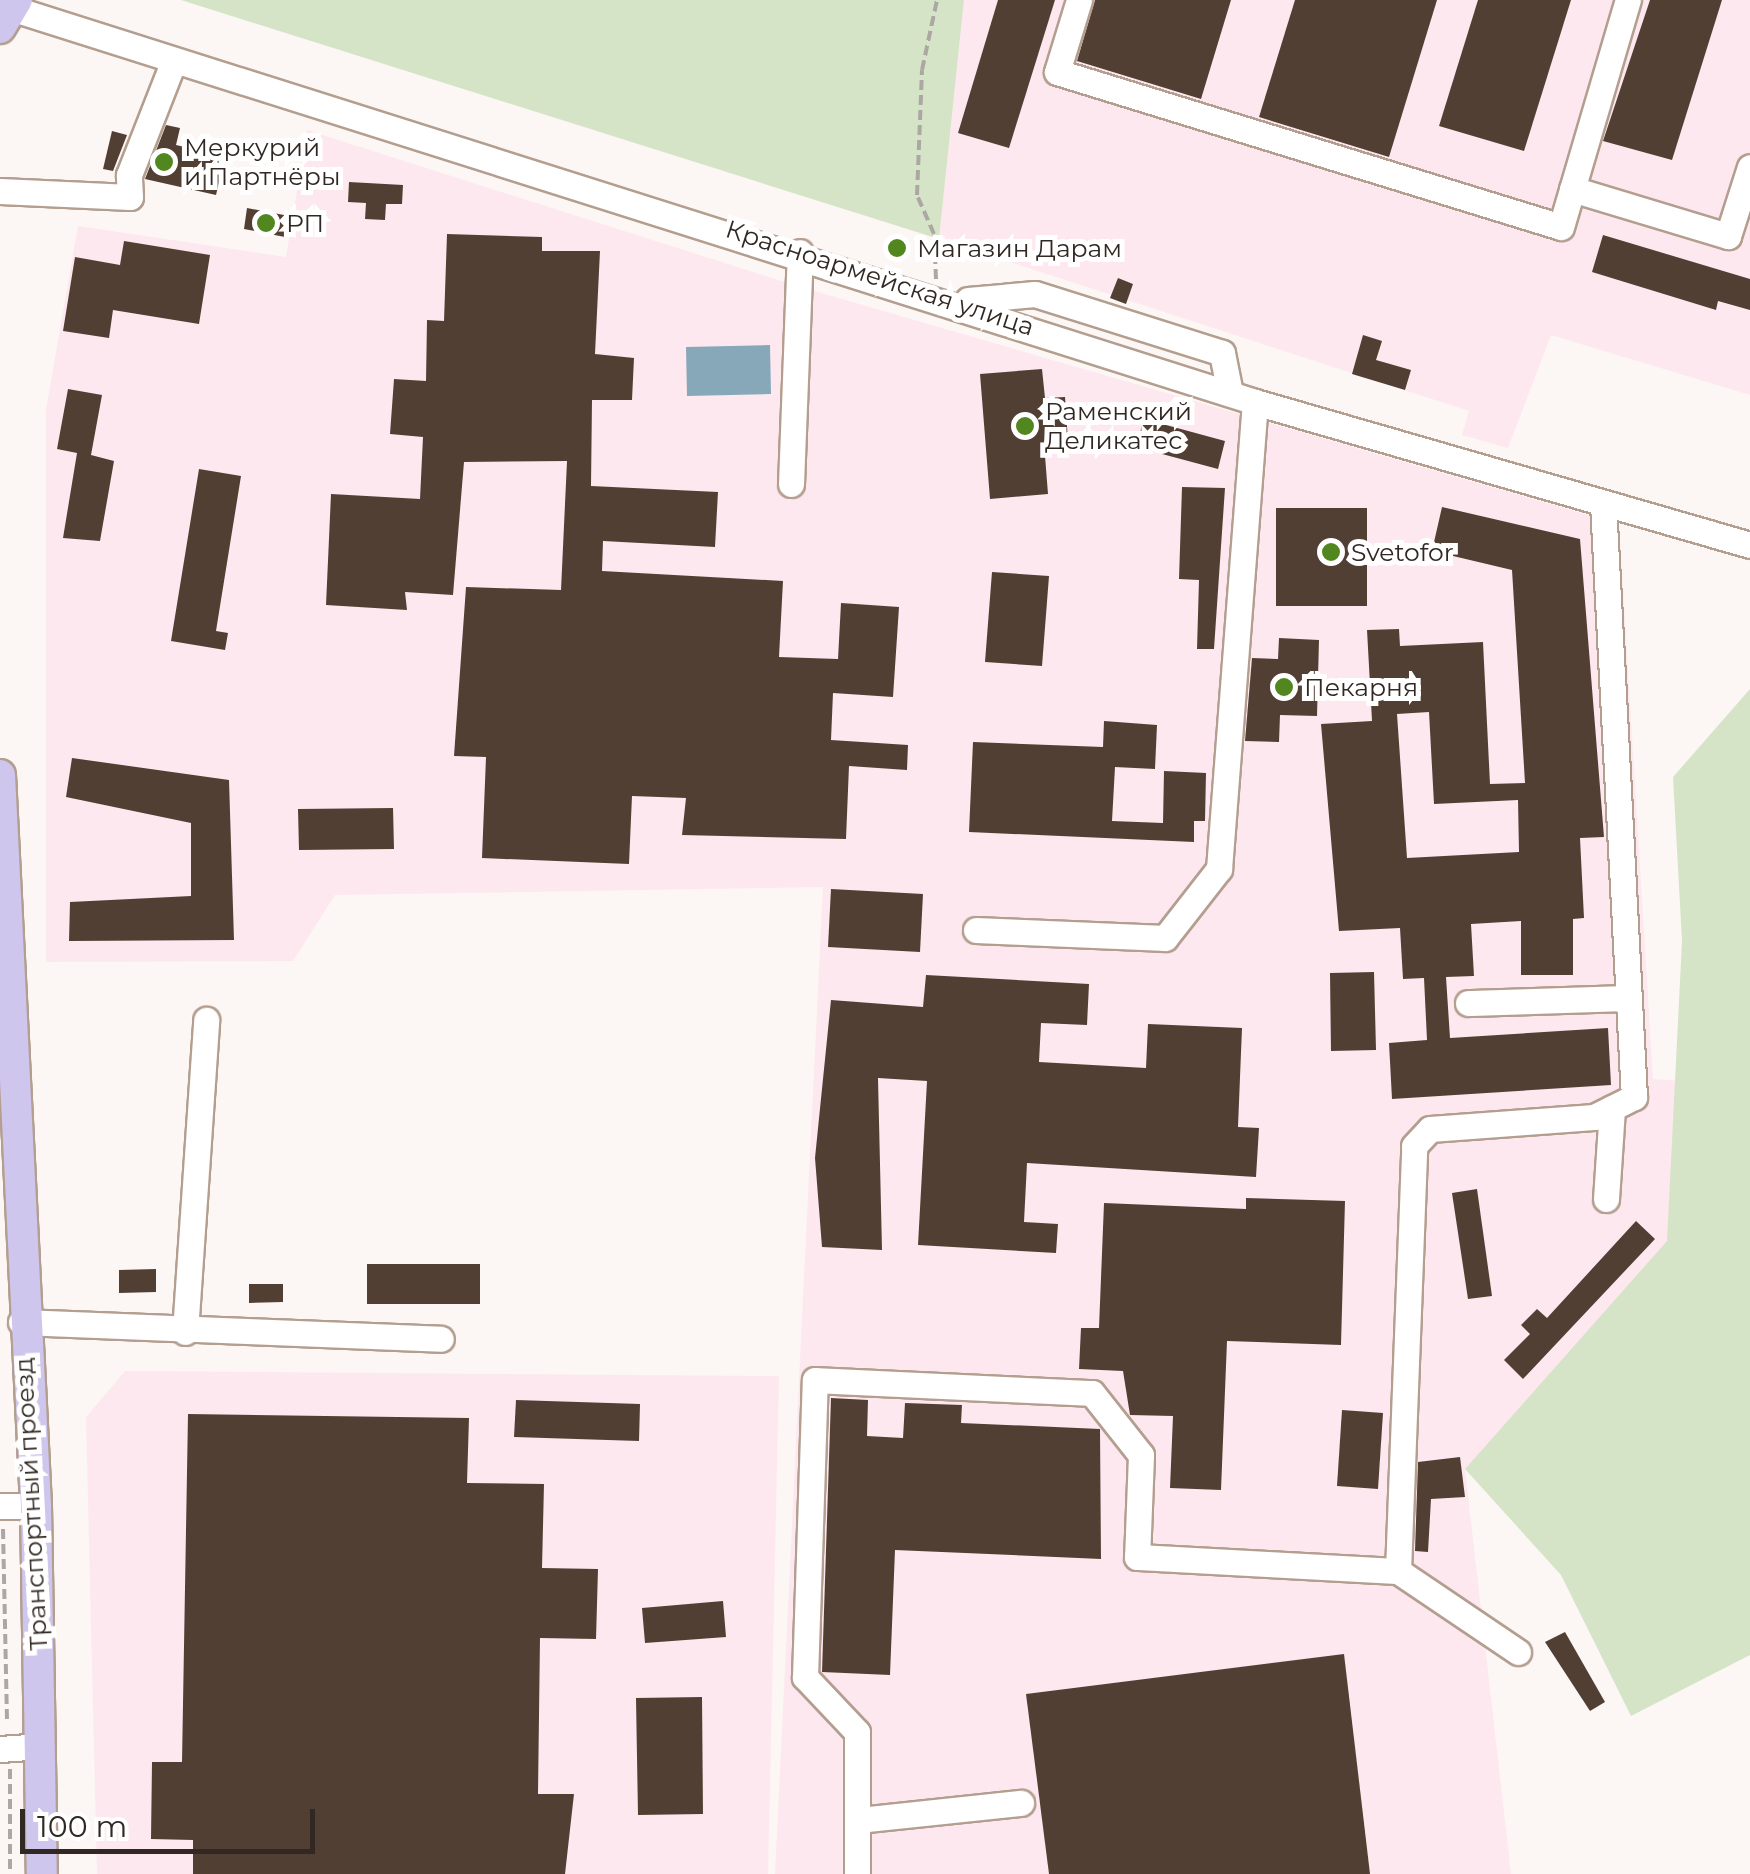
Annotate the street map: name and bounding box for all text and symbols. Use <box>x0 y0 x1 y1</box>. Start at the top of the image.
place label: Меркурий и Партнёры <box>184 133 341 192</box>
marker: Меркурий и Партнёры <box>153 151 175 173</box>
place label: РП <box>286 208 324 238</box>
marker: РП <box>255 212 277 234</box>
street label: Красноармейская улица <box>722 214 1038 342</box>
place label: Магазин Дарам <box>917 233 1122 263</box>
marker: Магазин Дарам <box>886 237 908 259</box>
place label: Раменский Деликатес <box>1045 397 1192 456</box>
marker: Раменский Деликатес <box>1014 415 1036 437</box>
place label: Svetofor <box>1351 537 1454 567</box>
marker: Svetofor <box>1320 541 1342 563</box>
place label: Пекарня <box>1304 672 1418 702</box>
marker: Пекарня <box>1273 676 1295 698</box>
street label: Транспортный проезд <box>8 1357 54 1651</box>
scale bar <box>25 1789 320 1851</box>
text: 100 m <box>37 1808 127 1845</box>

